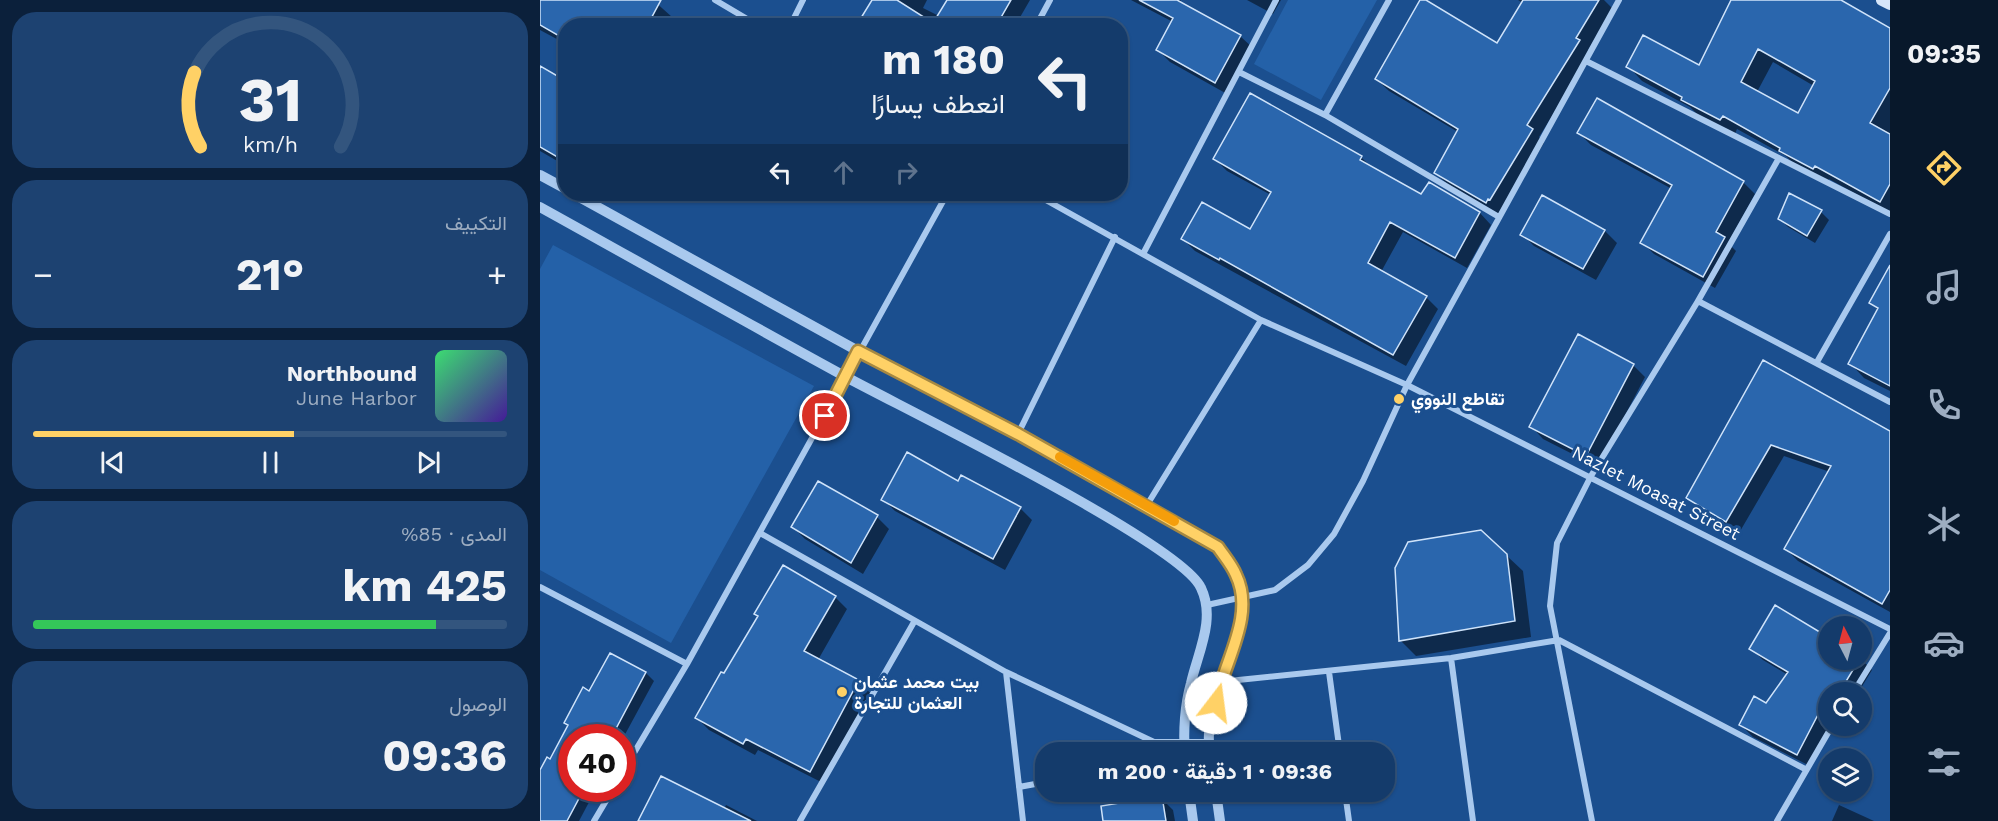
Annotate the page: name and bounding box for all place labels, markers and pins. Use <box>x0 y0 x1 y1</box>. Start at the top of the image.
place label: تقاطع النووي <box>1411 388 1505 414</box>
pin <box>799 390 850 441</box>
marker: تقاطع النووي <box>1392 392 1406 406</box>
place label: بيت محمد عثمان العثمان للتجارة <box>854 671 979 714</box>
marker: بيت محمد عثمان العثمان للتجارة <box>835 685 849 699</box>

